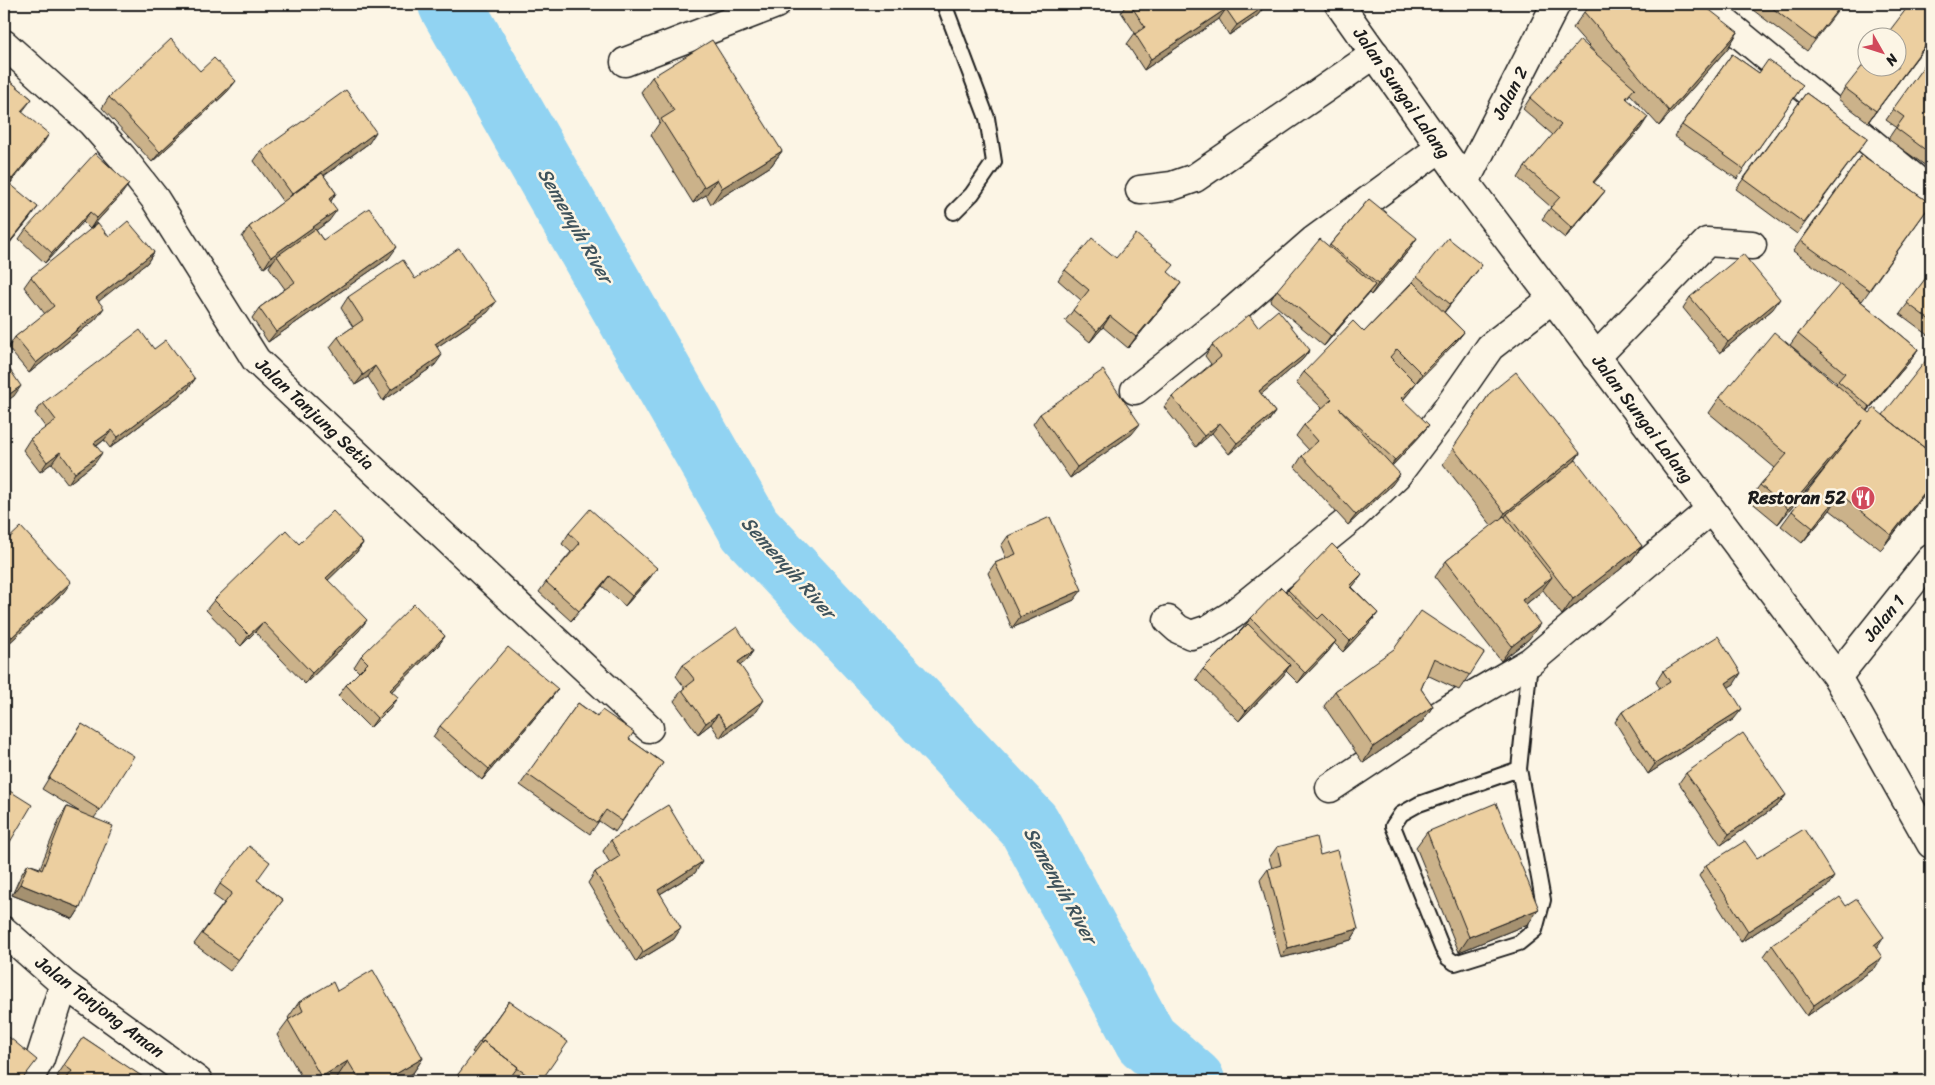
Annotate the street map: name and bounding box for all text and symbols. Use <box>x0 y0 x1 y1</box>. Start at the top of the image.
street label: Jalan Sungai Lalang <box>1344 20 1460 166</box>
north arrow <box>1858 28 1908 78</box>
text: N <box>1879 47 1905 72</box>
street label: Jalan 2 <box>1482 61 1537 126</box>
water label: Semenyih River <box>529 161 624 292</box>
street label: Jalan Sungai Lalang <box>1583 347 1702 490</box>
street label: Jalan Tanjung Setia <box>247 349 382 478</box>
place label: Restoran 52 <box>1747 482 1847 514</box>
restaurant icon: Restoran 52 <box>1850 485 1876 511</box>
water label: Semenyih River <box>733 508 846 629</box>
street label: Jalan 1 <box>1854 587 1914 650</box>
water label: Semenyih River <box>1015 821 1108 953</box>
street label: Jalan Tanjong Aman <box>27 947 172 1067</box>

